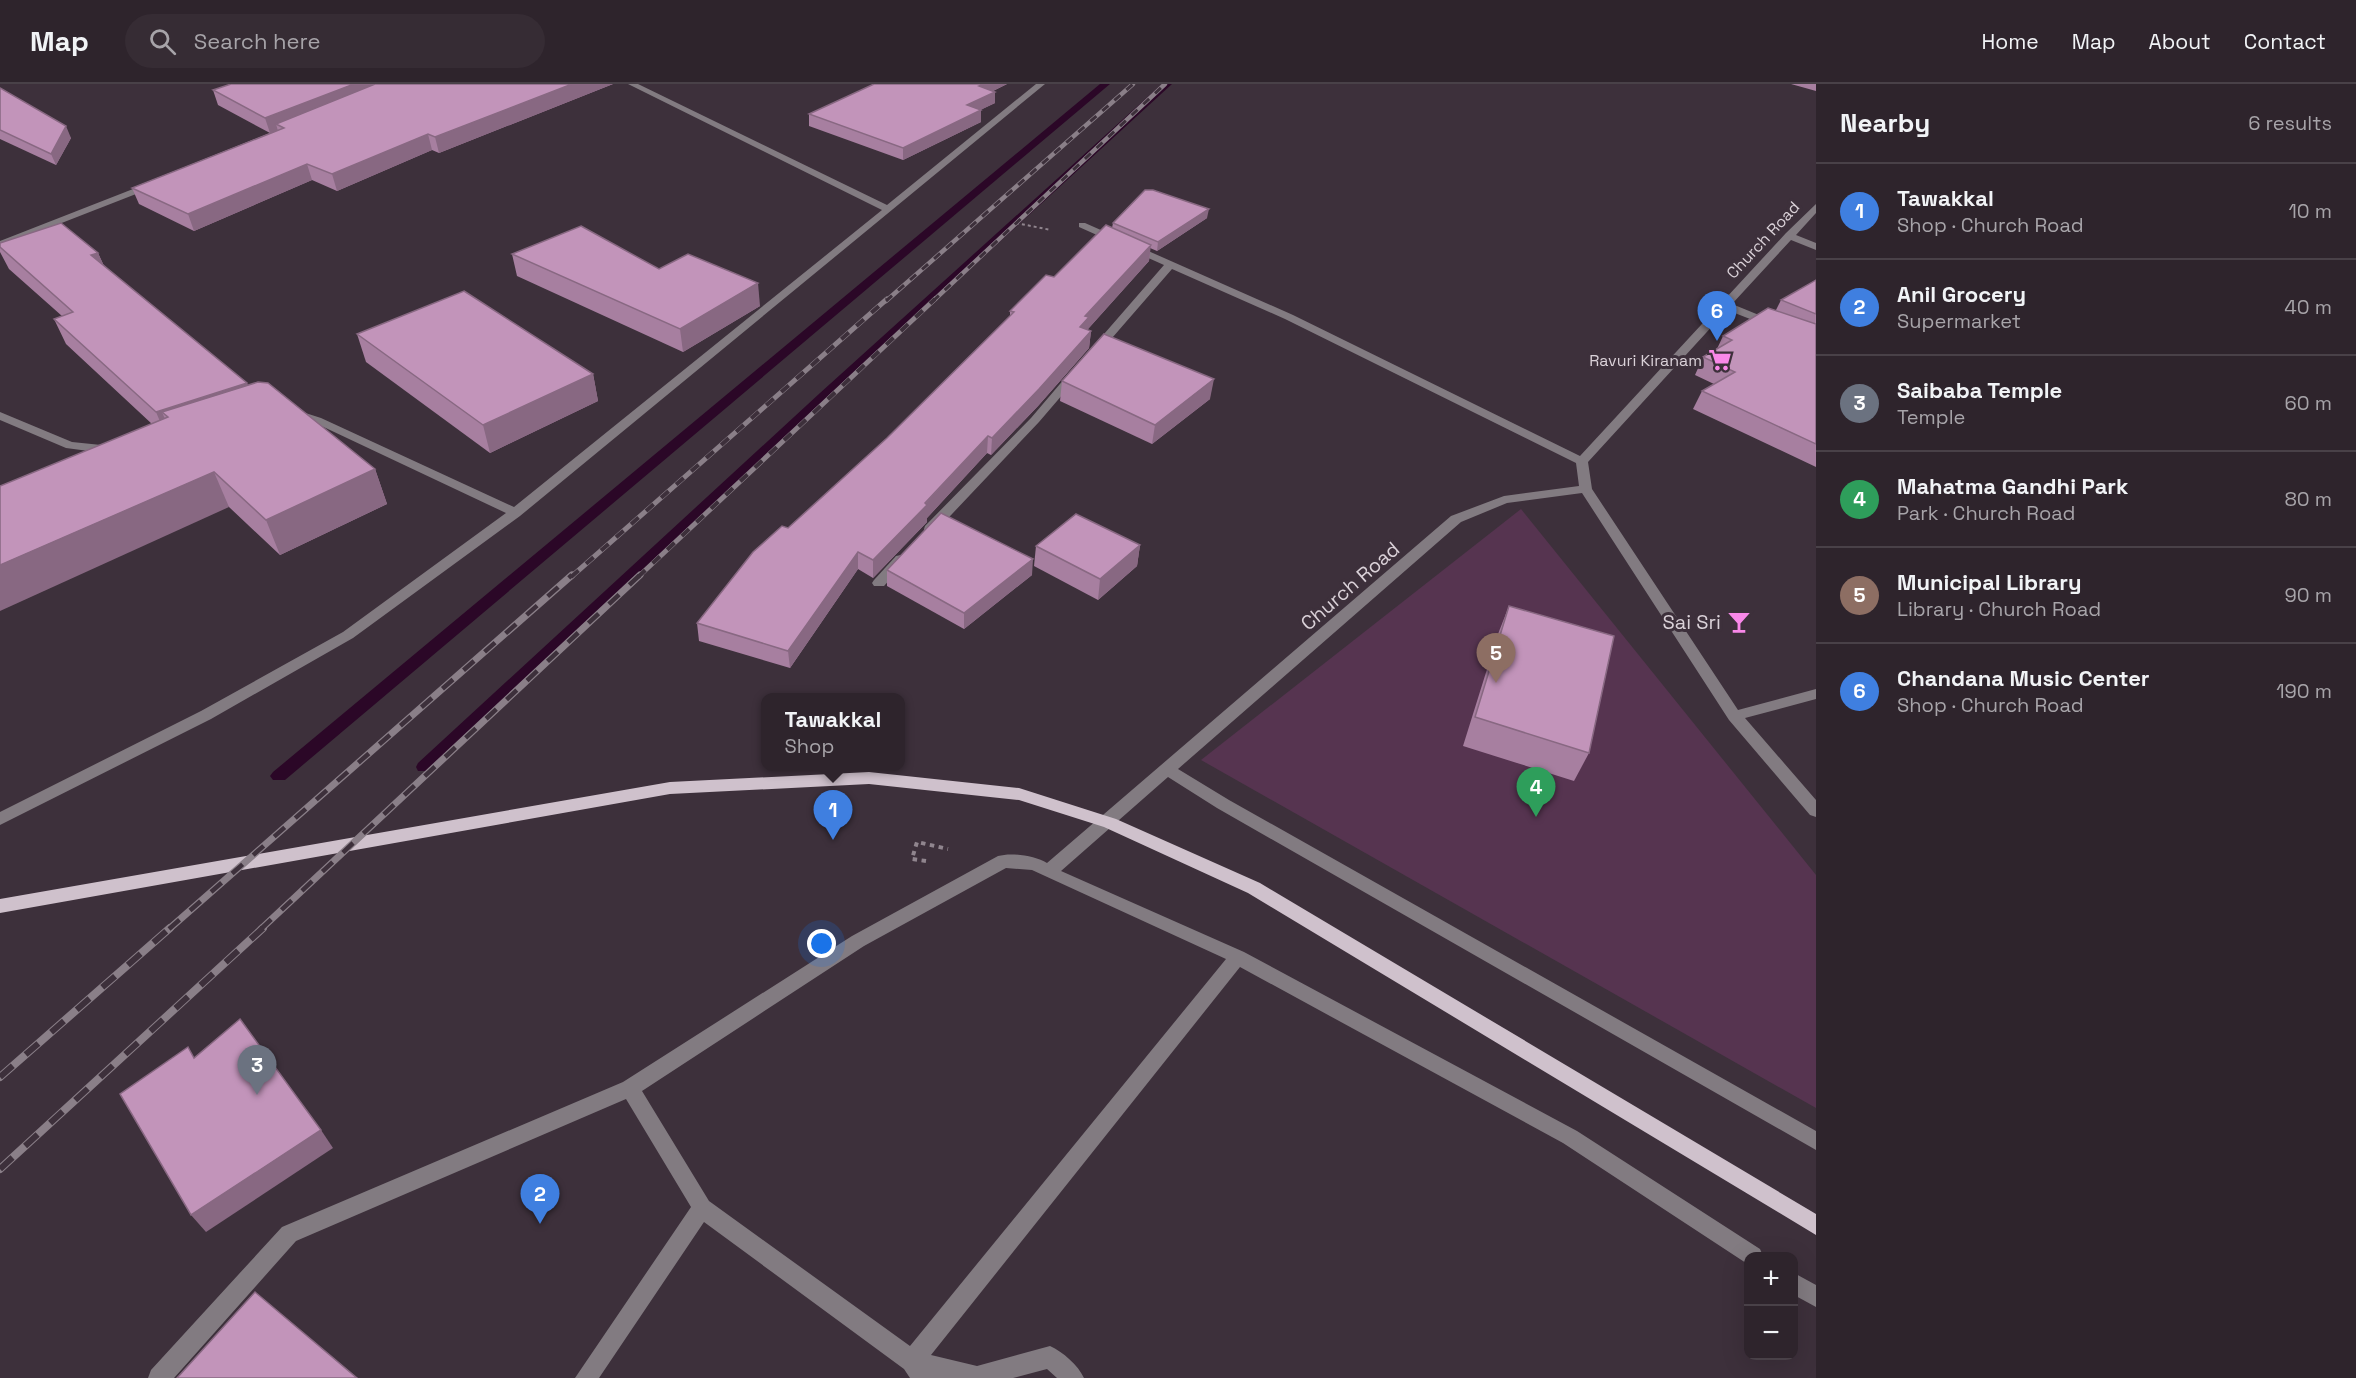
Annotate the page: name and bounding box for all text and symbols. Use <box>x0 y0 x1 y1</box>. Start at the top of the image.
search box <box>125 14 545 68</box>
text: Map <box>30 23 89 59</box>
icon: search <box>146 25 179 58</box>
text: Search here <box>194 27 321 55</box>
text: Home <box>1981 28 2039 55</box>
text: Map <box>2072 28 2116 55</box>
text: About <box>2149 28 2211 55</box>
text: Contact <box>2244 28 2326 55</box>
text: Nearby <box>1840 106 1930 140</box>
text: 6 results <box>2248 110 2332 136</box>
text: Tawakkal <box>1897 184 1994 212</box>
street label: Church Road <box>1722 197 1804 283</box>
text: 1 <box>1855 198 1864 224</box>
text: 10 m <box>2288 198 2332 224</box>
text: Shop · Church Road <box>1897 212 2084 238</box>
text: Anil Grocery <box>1897 280 2026 308</box>
pin: 6 <box>1698 292 1736 341</box>
text: 2 <box>1854 294 1865 320</box>
text: 40 m <box>2284 294 2332 320</box>
text: Supermarket <box>1897 308 2021 334</box>
supermarket icon: Ravuri Kiranam <box>1707 347 1733 373</box>
place label: Ravuri Kiranam <box>1589 350 1702 371</box>
text: Saibaba Temple <box>1897 376 2062 404</box>
text: 3 <box>1853 390 1866 416</box>
text: 60 m <box>2285 390 2332 416</box>
text: Temple <box>1897 404 1965 430</box>
text: Mahatma Gandhi Park <box>1897 472 2129 500</box>
text: 4 <box>1853 486 1866 512</box>
text: 80 m <box>2284 486 2332 512</box>
text: Park · Church Road <box>1897 500 2075 526</box>
street label: Church Road <box>1295 536 1405 636</box>
text: Municipal Library <box>1897 568 2082 596</box>
text: 5 <box>1854 582 1866 608</box>
text: 90 m <box>2285 582 2332 608</box>
text: Library · Church Road <box>1897 596 2101 622</box>
place label: Sai Sri <box>1663 609 1721 635</box>
bar icon: Sai Sri <box>1726 609 1752 635</box>
pin: 5 <box>1476 634 1516 683</box>
text: Chandana Music Center <box>1897 664 2150 692</box>
text: 6 <box>1853 678 1866 704</box>
text: 190 m <box>2276 678 2332 704</box>
text: Shop · Church Road <box>1897 692 2084 718</box>
popup <box>761 693 905 771</box>
text: Tawakkal <box>785 705 881 733</box>
text: Shop <box>785 733 834 759</box>
pin: 4 <box>1516 768 1556 817</box>
pin: 1 <box>814 790 852 840</box>
your location <box>807 929 836 958</box>
pin: 3 <box>238 1046 276 1095</box>
pin: 2 <box>520 1174 560 1224</box>
map controls <box>1744 1252 1798 1360</box>
button: + <box>1744 1252 1798 1306</box>
button: − <box>1744 1306 1798 1360</box>

